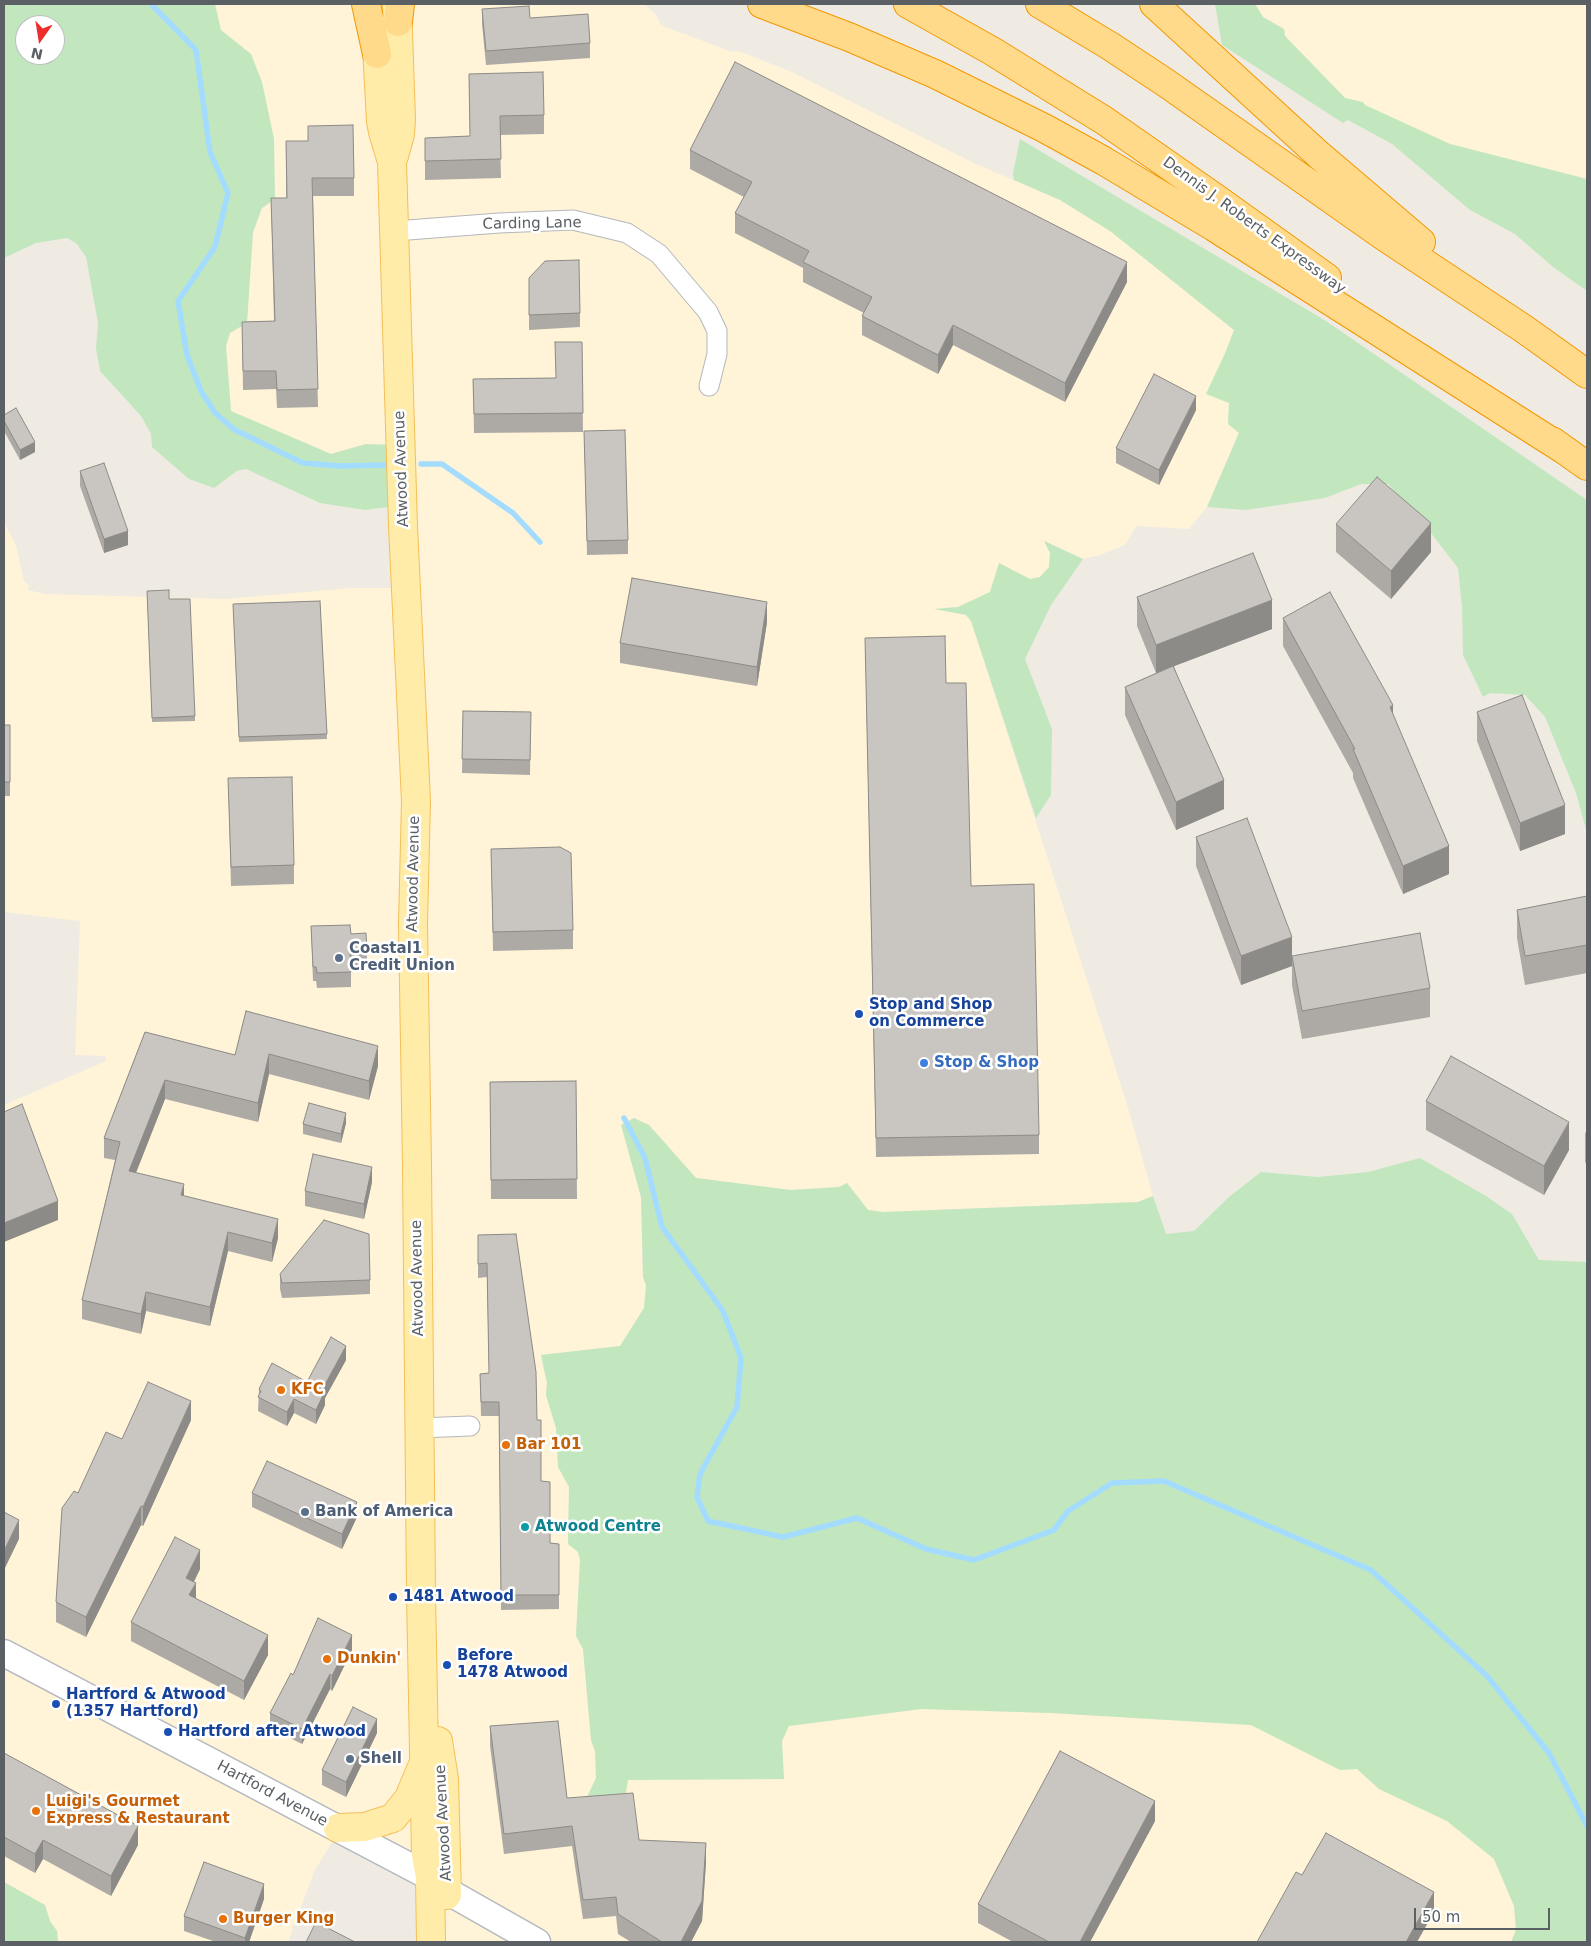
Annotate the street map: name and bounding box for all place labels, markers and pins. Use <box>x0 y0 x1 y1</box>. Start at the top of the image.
place label: Coastal1 Credit Union <box>349 940 455 975</box>
marker: Coastal1 Credit Union <box>333 952 345 964</box>
place label: Stop and Shop on Commerce <box>869 996 993 1031</box>
marker: Stop and Shop on Commerce <box>853 1008 865 1020</box>
place label: Stop & Shop <box>934 1054 1039 1072</box>
marker: Stop & Shop <box>918 1057 930 1069</box>
place label: KFC <box>291 1381 324 1399</box>
marker: KFC <box>275 1384 287 1396</box>
place label: Bar 101 <box>516 1436 581 1454</box>
marker: Bar 101 <box>500 1439 512 1451</box>
place label: Bank of America <box>315 1503 453 1521</box>
marker: Bank of America <box>299 1506 311 1518</box>
place label: Atwood Centre <box>535 1518 661 1536</box>
marker: Atwood Centre <box>519 1521 531 1533</box>
place label: 1481 Atwood <box>403 1588 514 1606</box>
marker: 1481 Atwood <box>387 1591 399 1603</box>
place label: Before 1478 Atwood <box>457 1647 568 1682</box>
place label: Dunkin' <box>337 1650 401 1668</box>
marker: Dunkin' <box>321 1653 333 1665</box>
marker: Before 1478 Atwood <box>441 1659 453 1671</box>
place label: Hartford & Atwood (1357 Hartford) <box>66 1686 226 1721</box>
marker: Hartford & Atwood (1357 Hartford) <box>50 1698 62 1710</box>
place label: Hartford after Atwood <box>178 1723 366 1741</box>
marker: Hartford after Atwood <box>162 1726 174 1738</box>
place label: Shell <box>360 1750 402 1768</box>
marker: Shell <box>344 1753 356 1765</box>
place label: Luigi's Gourmet Express & Restaurant <box>46 1793 230 1828</box>
marker: Luigi's Gourmet Express & Restaurant <box>30 1805 42 1817</box>
place label: Burger King <box>233 1910 334 1928</box>
marker: Burger King <box>217 1913 229 1925</box>

